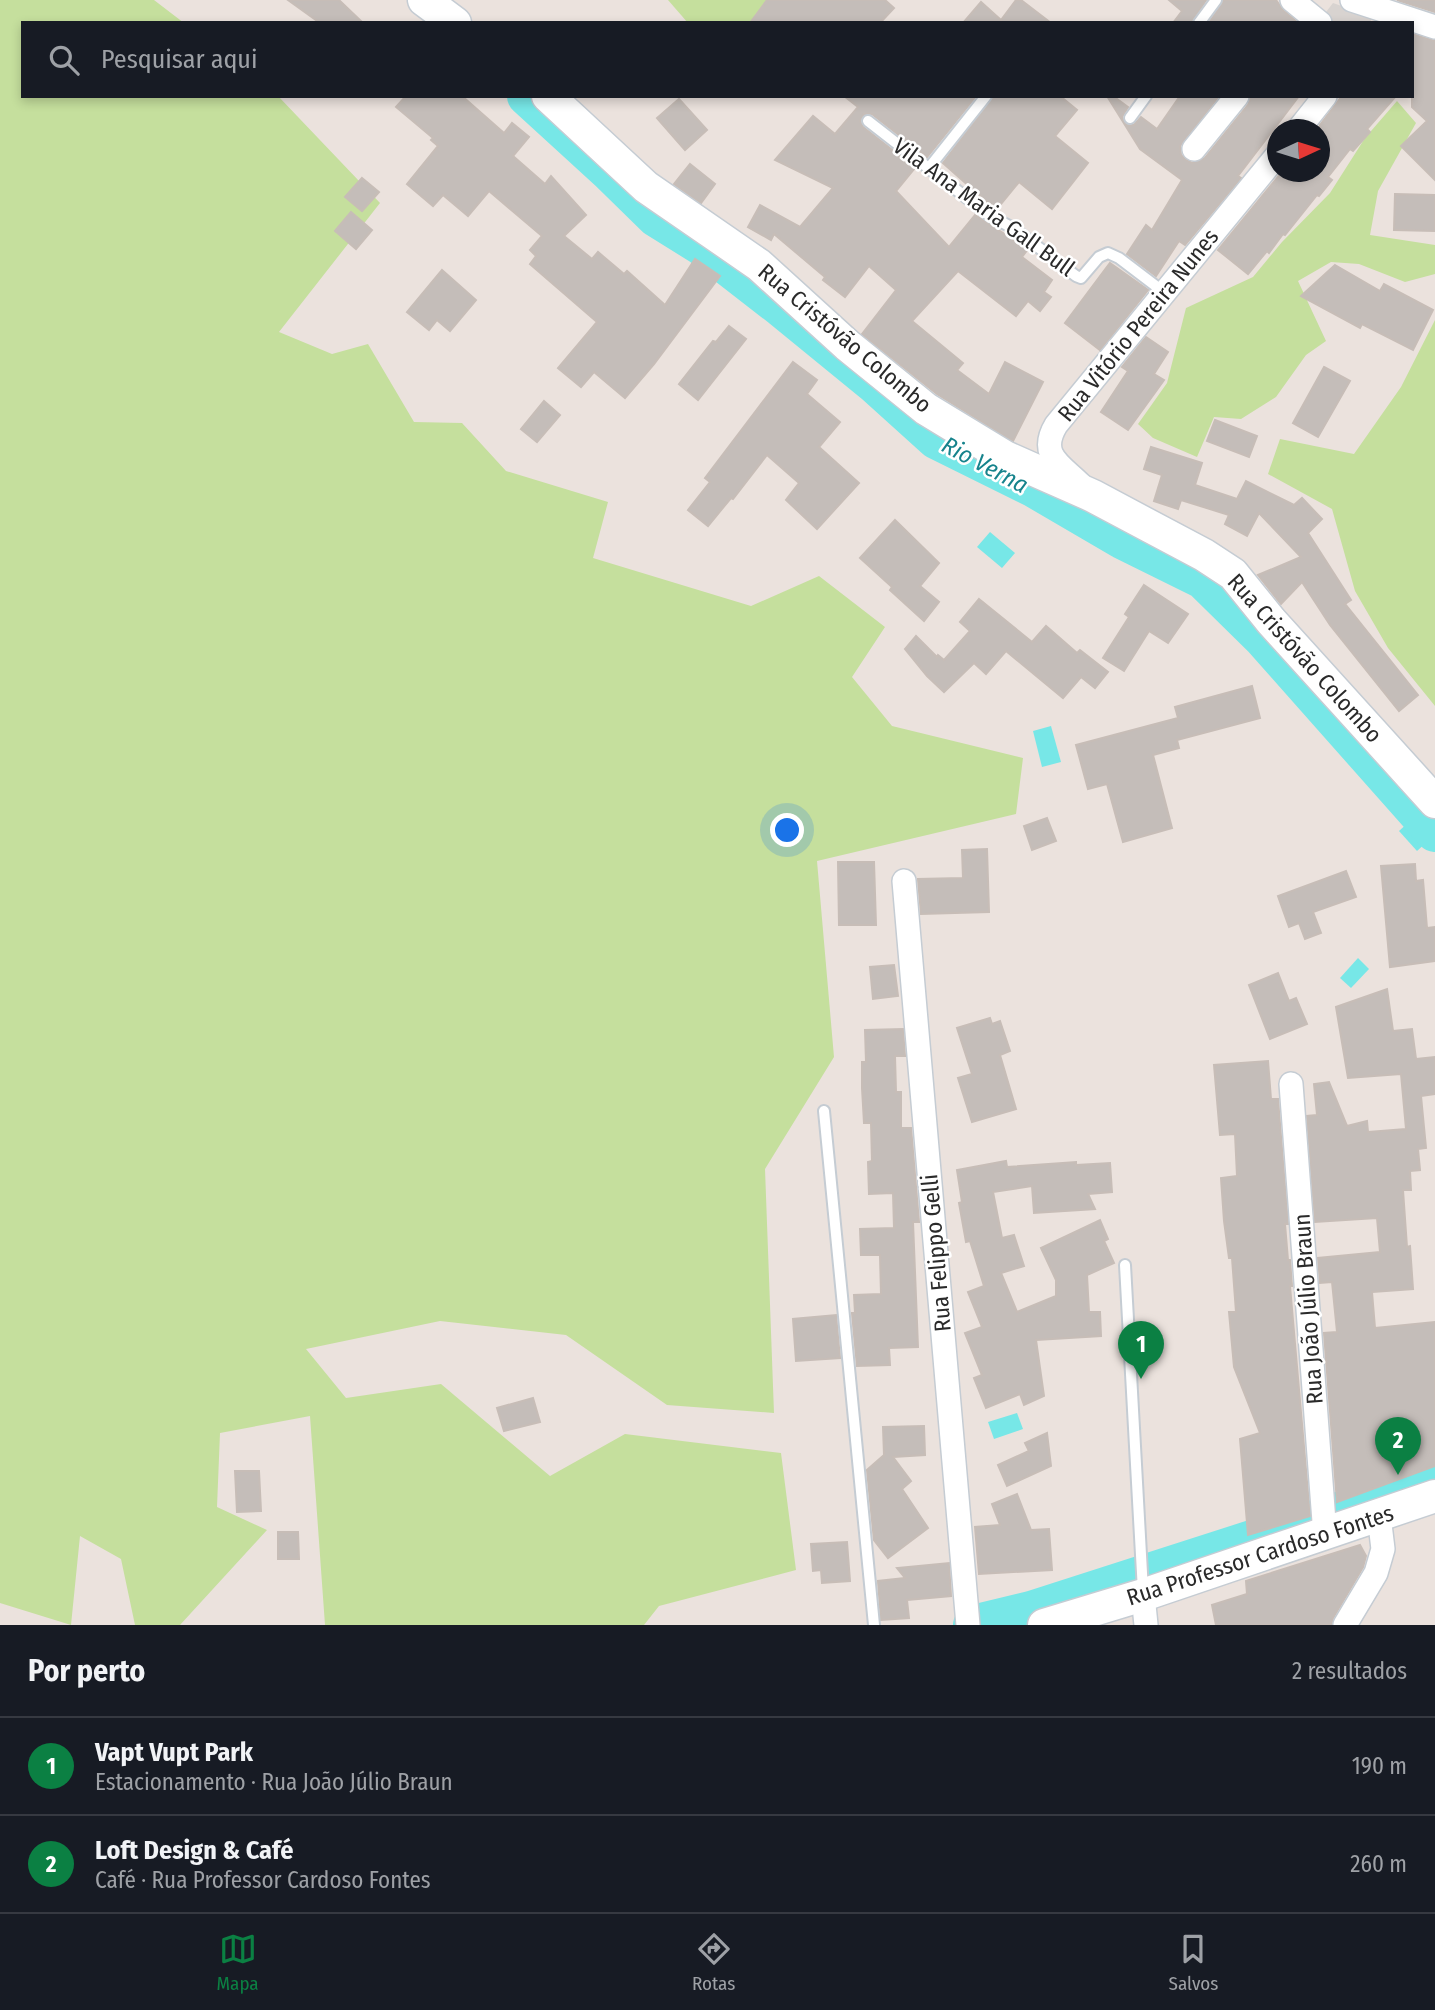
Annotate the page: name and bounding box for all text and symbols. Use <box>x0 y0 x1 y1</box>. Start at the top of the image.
search box <box>21 21 1414 98</box>
icon: search <box>45 41 83 79</box>
text: Pesquisar aqui <box>101 44 258 75</box>
north arrow <box>1267 119 1330 182</box>
street label: Vila Ana Maria Gall Bull <box>888 132 1080 282</box>
street label: Rua Vitório Pereira Nunes <box>1052 223 1224 427</box>
street label: Rua Cristóvão Colombo <box>753 257 937 419</box>
water label: Rio Verna <box>937 431 1033 499</box>
street label: Rua Cristóvão Colombo <box>1222 568 1388 748</box>
your location <box>770 813 804 847</box>
street label: Rua Felippo Gelli <box>915 1173 957 1333</box>
street label: Rua João Júlio Braun <box>1287 1213 1329 1405</box>
pin: 1 <box>1118 1321 1164 1379</box>
pin: 2 <box>1375 1417 1421 1475</box>
street label: Rua Professor Cardoso Fontes <box>1123 1499 1397 1611</box>
text: Por perto <box>28 1653 145 1689</box>
text: 2 resultados <box>1292 1657 1407 1685</box>
text: Vapt Vupt Park <box>95 1737 253 1768</box>
text: 1 <box>46 1752 56 1780</box>
text: 190 m <box>1352 1752 1407 1780</box>
text: Estacionamento · Rua João Júlio Braun <box>95 1768 453 1796</box>
text: Loft Design & Café <box>95 1835 293 1866</box>
text: 2 <box>46 1850 56 1878</box>
text: 260 m <box>1350 1850 1407 1878</box>
text: Café · Rua Professor Cardoso Fontes <box>95 1866 431 1894</box>
tab: Mapa <box>217 1930 259 1995</box>
tab: Rotas <box>692 1930 735 1995</box>
tab: Salvos <box>1169 1930 1218 1995</box>

